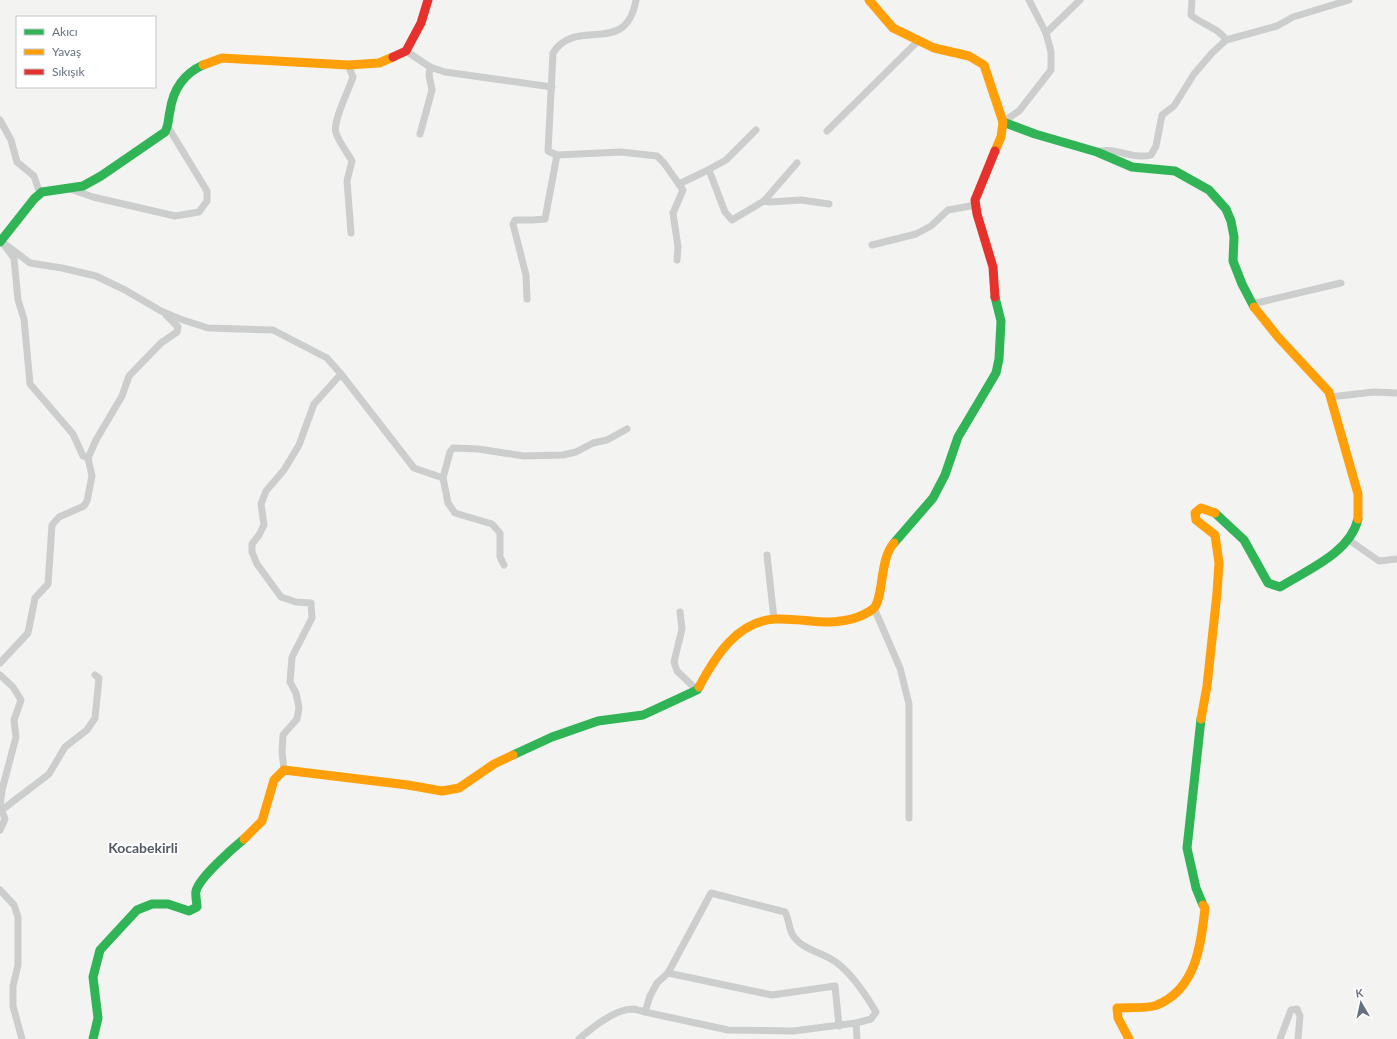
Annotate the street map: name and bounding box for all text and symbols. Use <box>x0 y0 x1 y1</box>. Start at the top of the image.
legend <box>16 16 156 88</box>
text: Akıcı <box>52 24 78 39</box>
text: Yavaş <box>52 44 81 59</box>
text: Sıkışık <box>52 64 85 79</box>
district label: Kocabekirli <box>108 839 178 856</box>
north arrow <box>1341 983 1381 1023</box>
text: K <box>1355 986 1365 1000</box>

